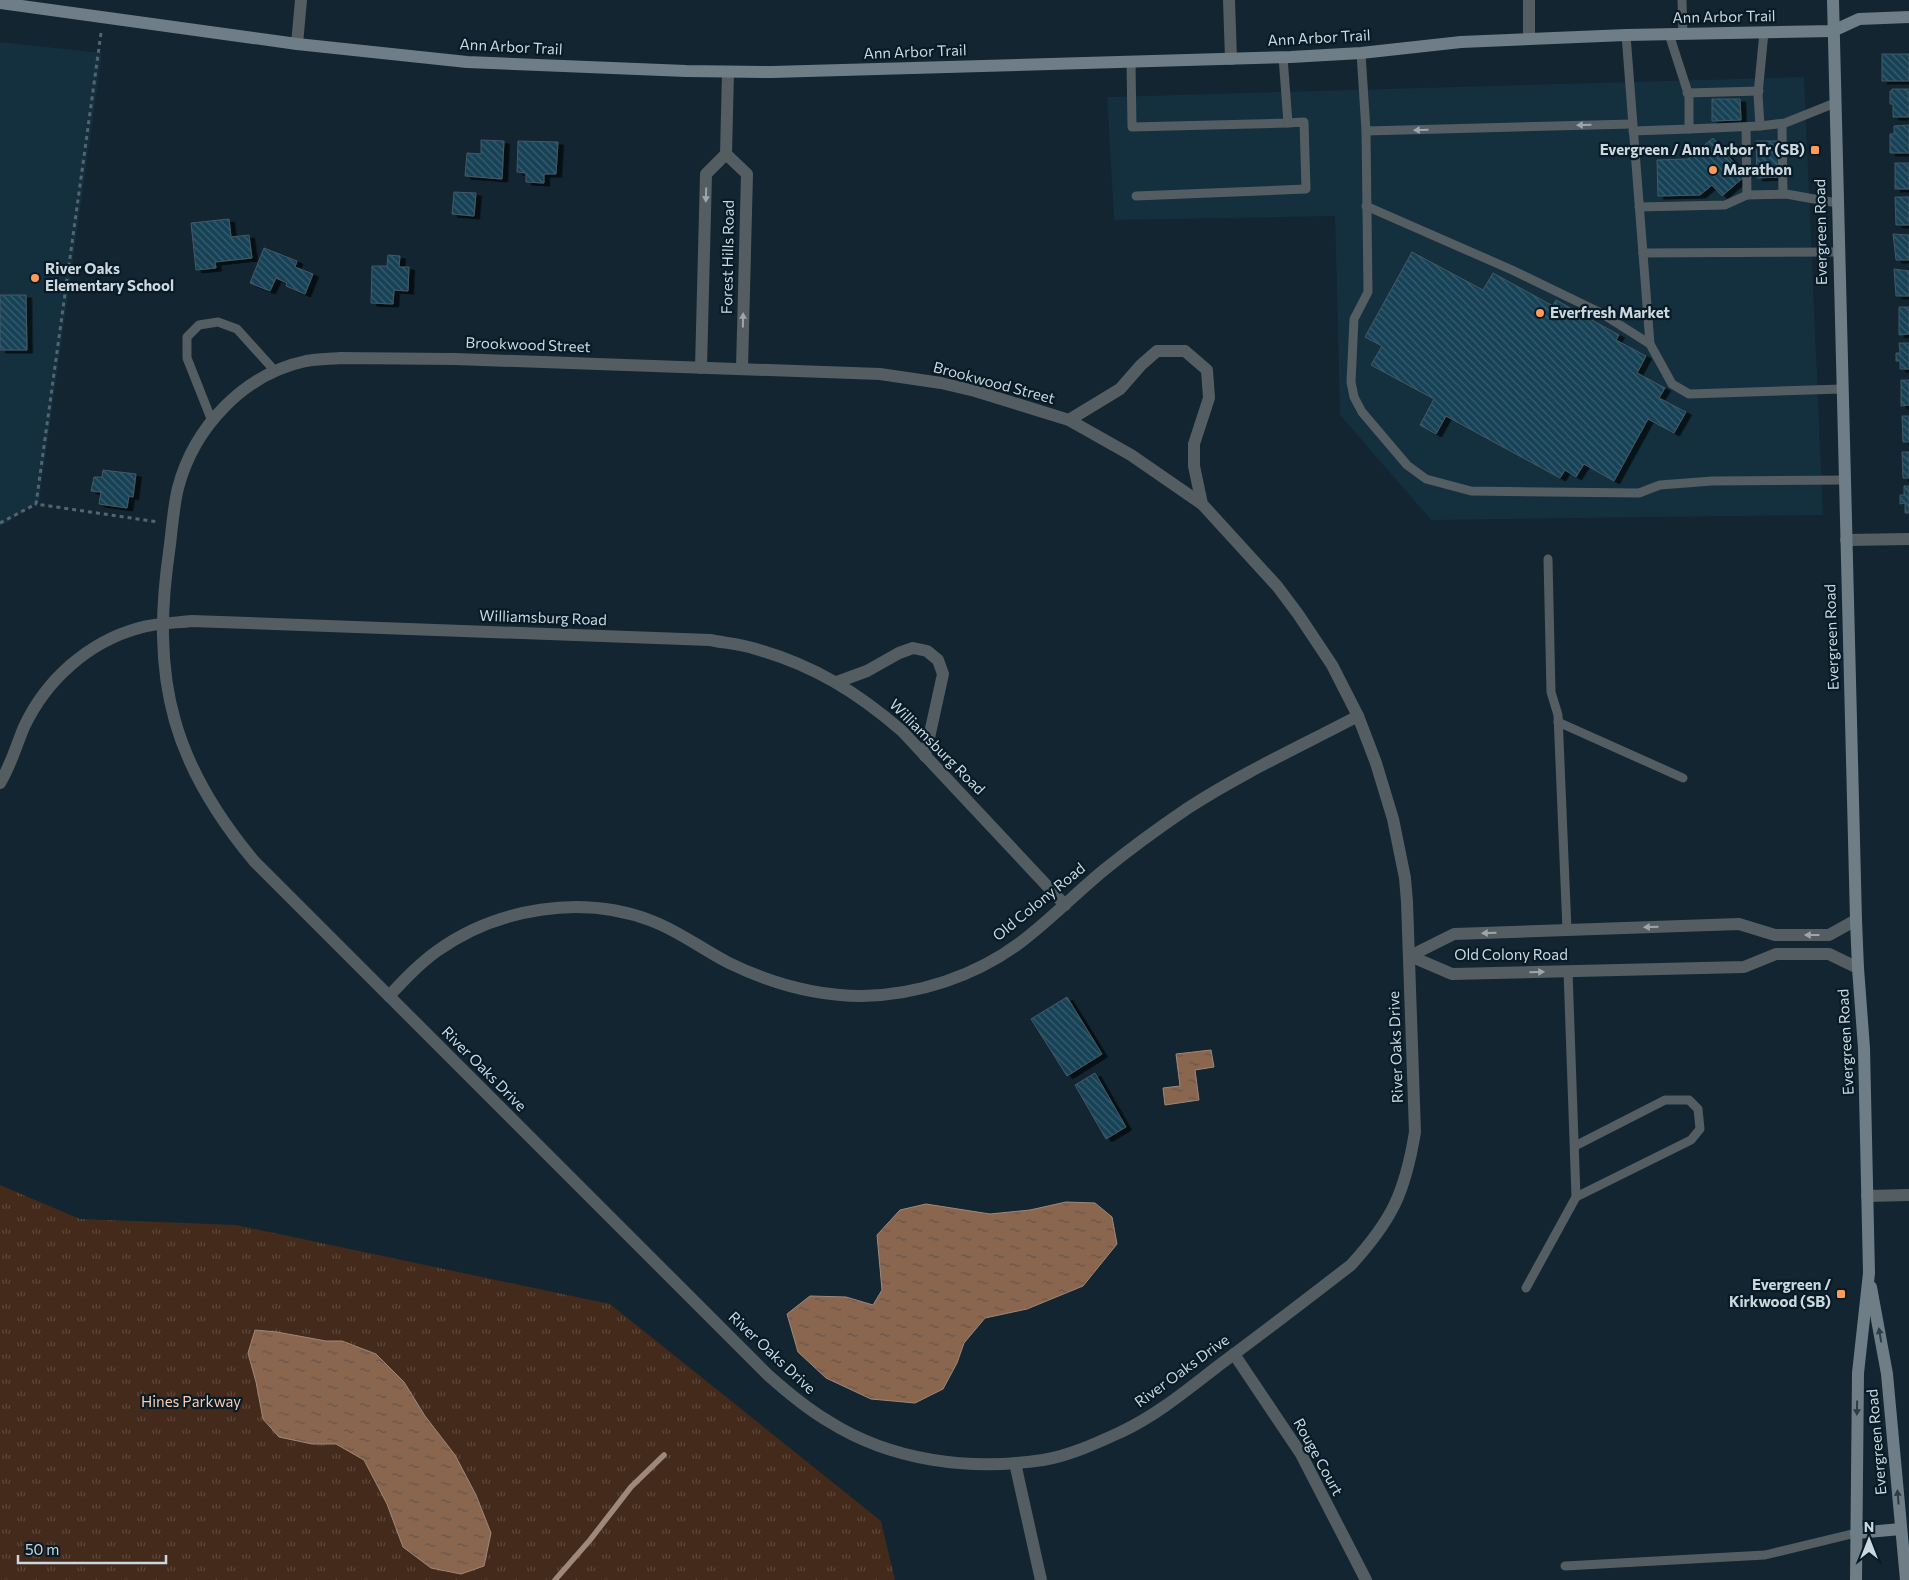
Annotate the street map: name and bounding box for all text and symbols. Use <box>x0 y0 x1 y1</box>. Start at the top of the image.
street label: Ann Arbor Trail <box>1672 6 1776 26</box>
street label: Ann Arbor Trail <box>1267 25 1371 49</box>
street label: Ann Arbor Trail <box>459 34 563 58</box>
street label: Ann Arbor Trail <box>863 40 967 62</box>
one-way arrow <box>1575 121 1591 129</box>
one-way arrow <box>1413 126 1429 134</box>
place label: Evergreen / Ann Arbor Tr (SB) <box>1600 140 1805 158</box>
marker: Evergreen / Ann Arbor Tr (SB) <box>1809 144 1821 156</box>
place label: Marathon <box>1723 160 1792 178</box>
marker: Marathon <box>1707 164 1719 176</box>
street label: Evergreen Road <box>1810 179 1830 285</box>
one-way arrow <box>702 187 710 203</box>
street label: Forest Hills Road <box>717 200 737 314</box>
place label: River Oaks Elementary School <box>45 259 174 294</box>
marker: River Oaks Elementary School <box>29 272 41 284</box>
place label: Everfresh Market <box>1550 303 1670 321</box>
marker: Everfresh Market <box>1534 307 1546 319</box>
one-way arrow <box>739 312 747 328</box>
street label: Brookwood Street <box>465 333 591 355</box>
street label: Brookwood Street <box>932 357 1057 407</box>
street label: Evergreen Road <box>1820 584 1842 690</box>
street label: Williamsburg Road <box>479 606 607 628</box>
street label: Williamsburg Road <box>886 695 989 798</box>
street label: Old Colony Road <box>989 858 1088 944</box>
one-way arrow <box>1643 923 1659 931</box>
one-way arrow <box>1480 929 1496 937</box>
one-way arrow <box>1804 931 1820 939</box>
street label: Old Colony Road <box>1454 945 1568 963</box>
one-way arrow <box>1530 968 1546 976</box>
street label: Evergreen Road <box>1833 989 1857 1096</box>
street label: River Oaks Drive <box>1384 991 1406 1103</box>
street label: River Oaks Drive <box>439 1022 531 1114</box>
place label: Evergreen / Kirkwood (SB) <box>1729 1275 1831 1310</box>
marker: Evergreen / Kirkwood (SB) <box>1835 1288 1847 1300</box>
street label: River Oaks Drive <box>725 1307 820 1397</box>
one-way arrow <box>1875 1327 1883 1343</box>
street label: River Oaks Drive <box>1131 1330 1232 1410</box>
street label: Evergreen Road <box>1862 1388 1890 1496</box>
park label: Hines Parkway <box>141 1392 241 1410</box>
one-way arrow <box>1853 1401 1861 1417</box>
street label: Rouge Court <box>1290 1415 1347 1498</box>
one-way arrow <box>1894 1488 1902 1504</box>
north arrow <box>1844 1515 1894 1565</box>
text: N <box>1864 1518 1874 1535</box>
scale bar <box>18 1532 165 1564</box>
text: 50 m <box>25 1540 59 1558</box>

